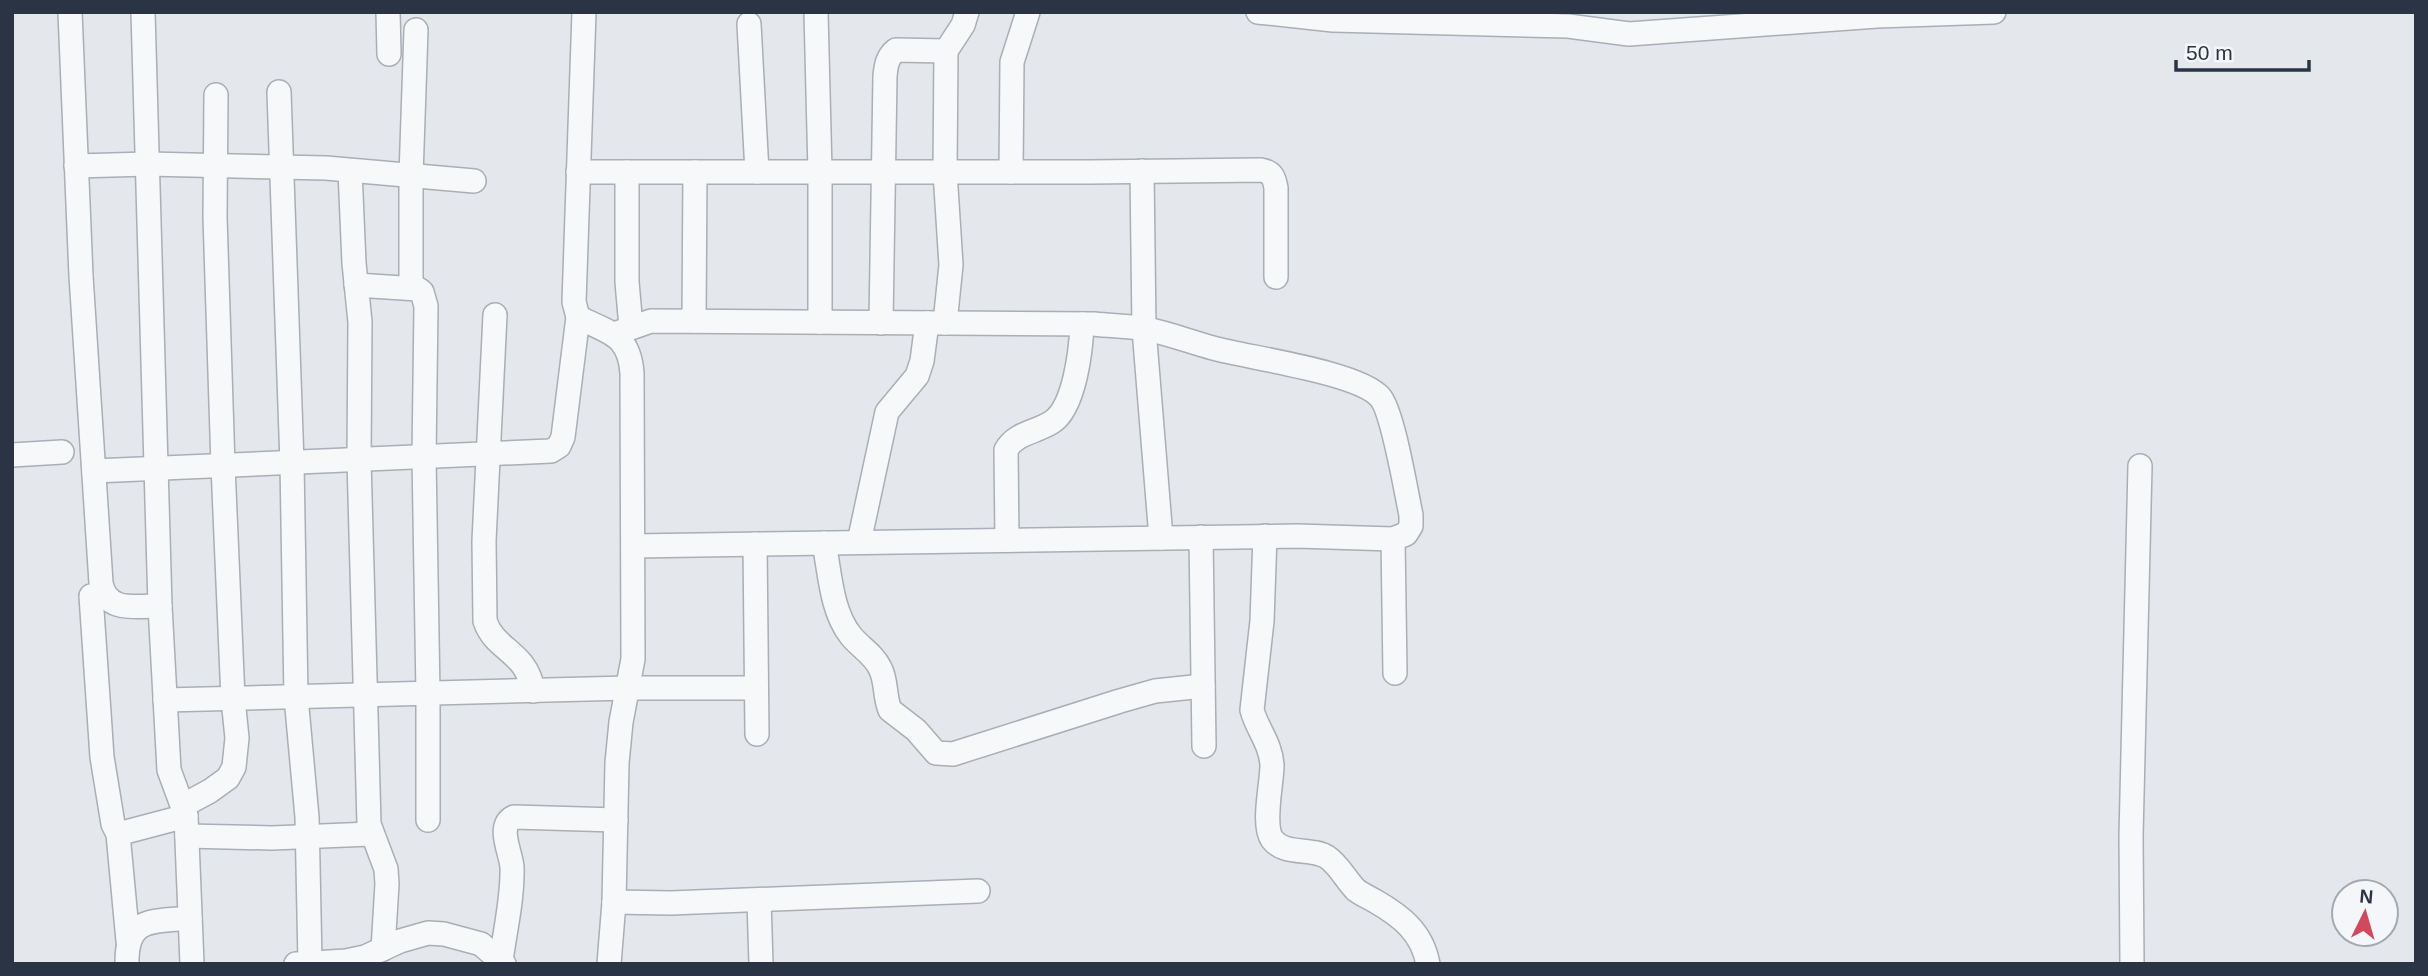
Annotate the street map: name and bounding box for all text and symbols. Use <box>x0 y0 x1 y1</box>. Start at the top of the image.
scale bar <box>2176 28 2309 72</box>
text: 50 m <box>2186 41 2233 64</box>
north arrow <box>2330 878 2400 948</box>
text: N <box>2359 886 2374 908</box>

